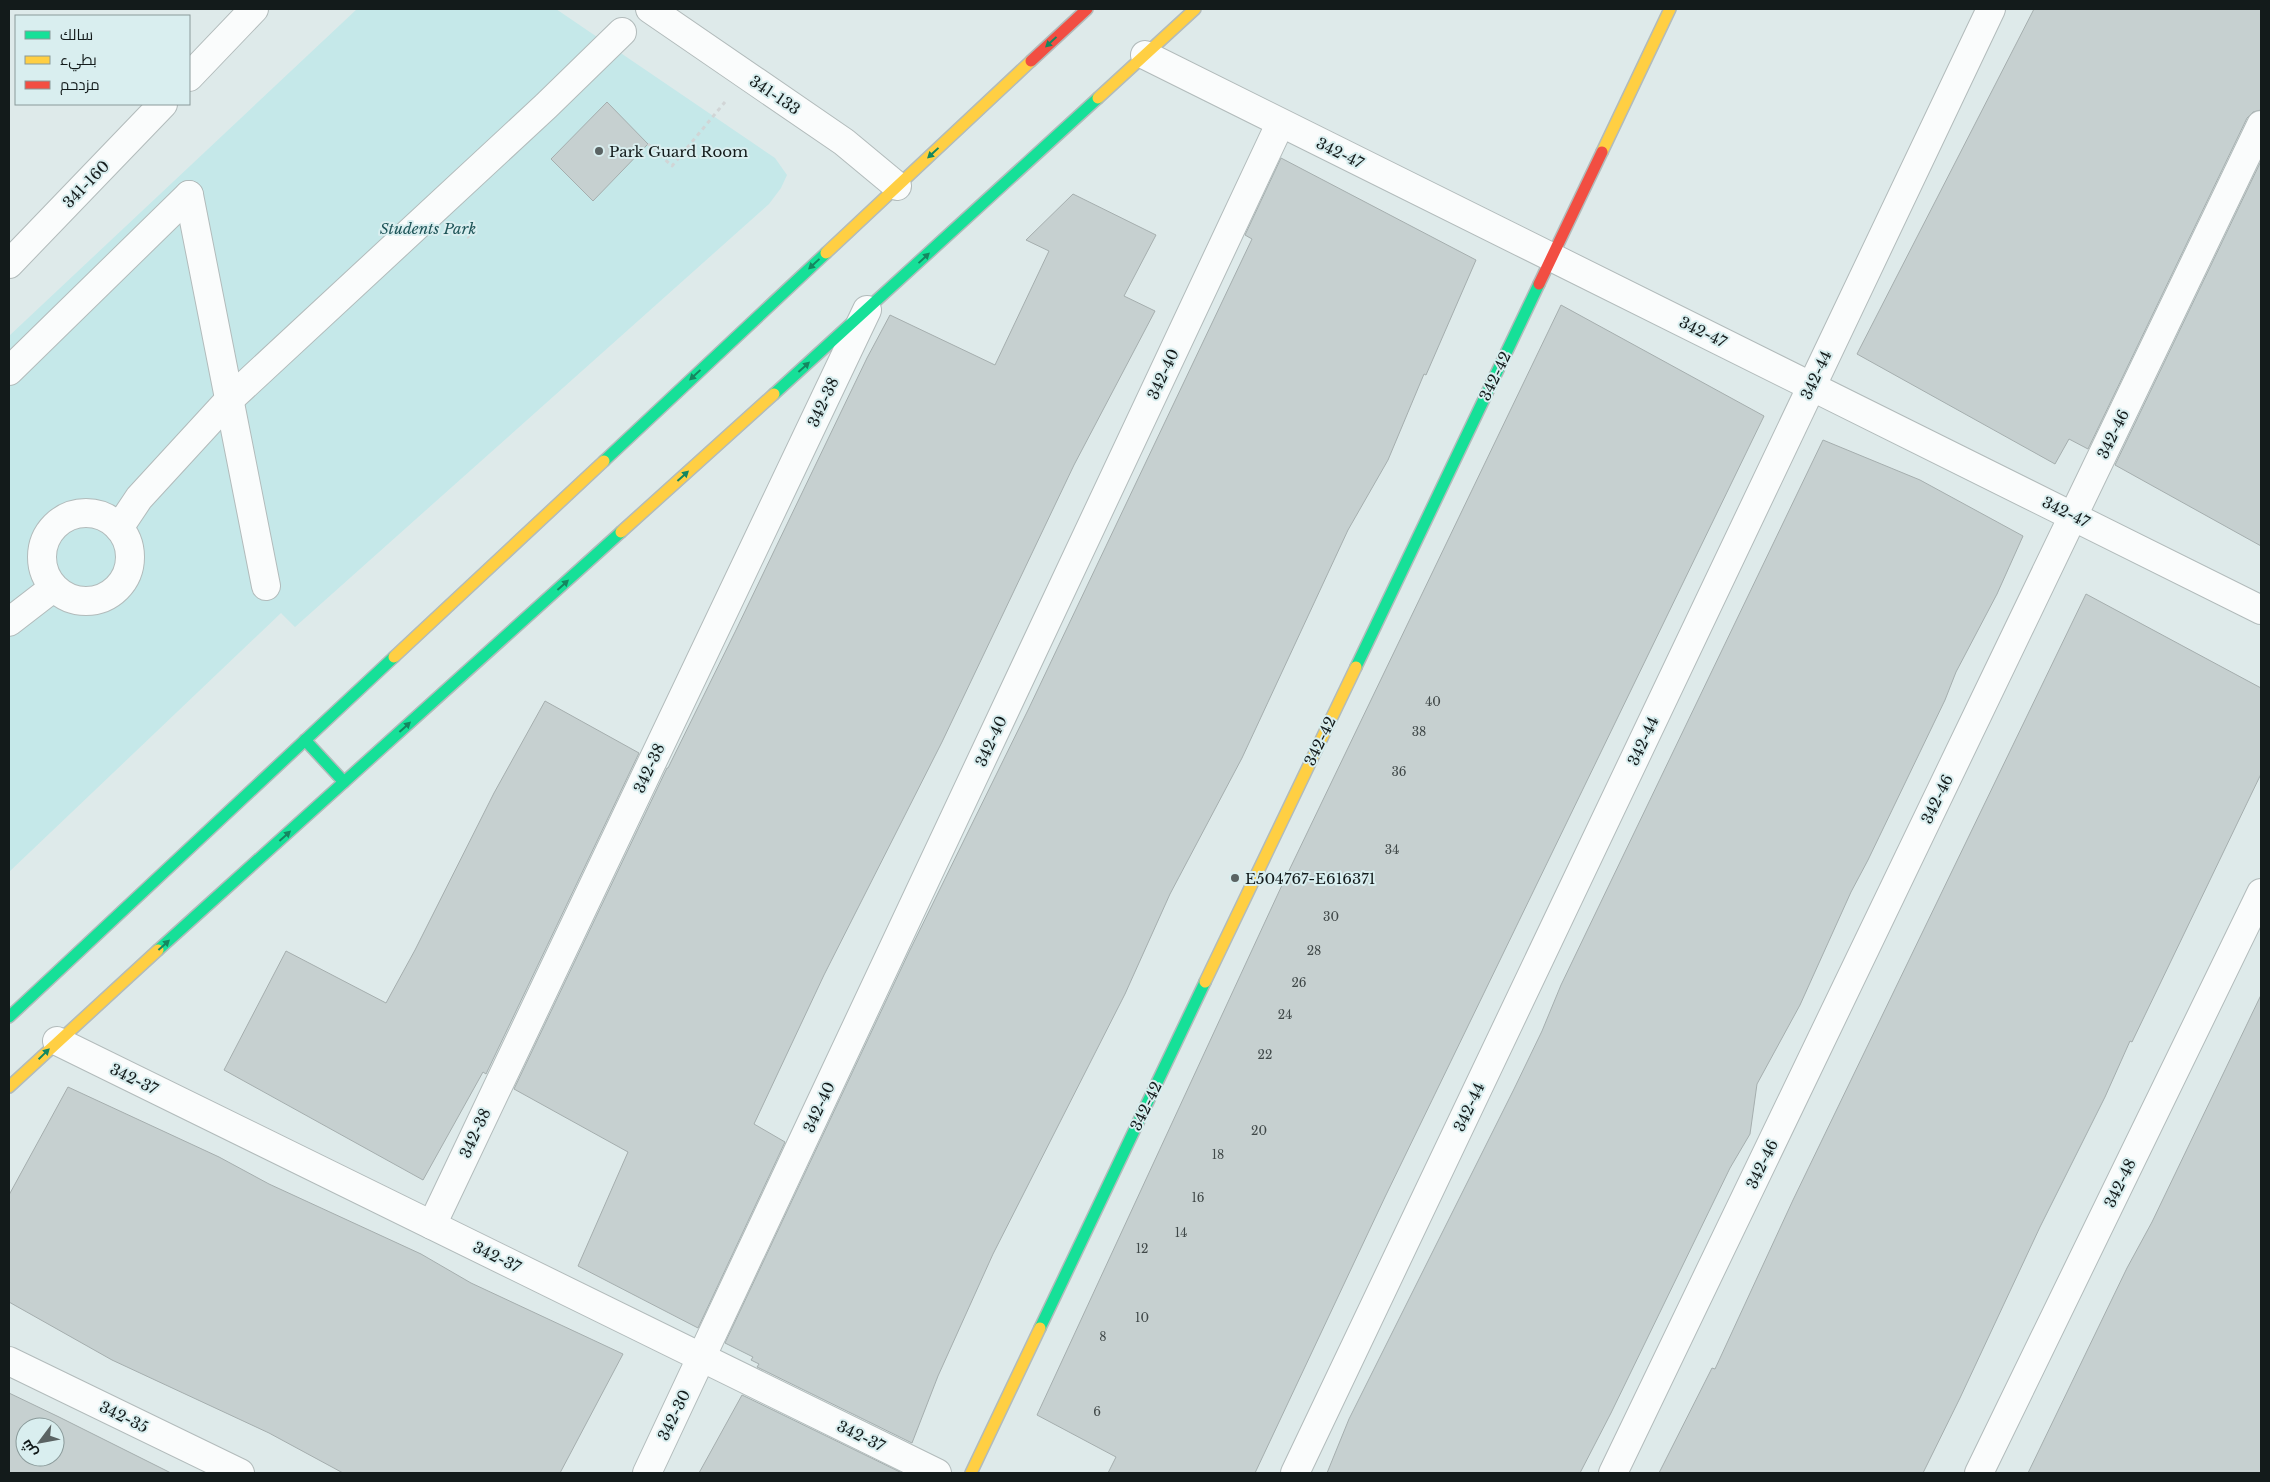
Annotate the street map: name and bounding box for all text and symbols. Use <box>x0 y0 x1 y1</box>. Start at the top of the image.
legend <box>15 15 190 105</box>
text: سالك <box>60 25 93 44</box>
one-way arrow <box>1046 36 1058 48</box>
text: بطيء <box>60 50 97 72</box>
street label: 341-133 <box>746 71 804 119</box>
text: مزدحم <box>60 75 100 95</box>
street label: 342-47 <box>1313 133 1367 173</box>
place label: Park Guard Room <box>609 142 748 161</box>
marker: Park Guard Room <box>593 145 605 157</box>
one-way arrow <box>927 147 939 159</box>
street label: 341-160 <box>59 156 113 212</box>
park label: Students Park <box>380 219 476 238</box>
one-way arrow <box>918 252 930 264</box>
one-way arrow <box>808 258 820 270</box>
street label: 342-47 <box>1676 312 1730 352</box>
street label: 342-40 <box>1143 346 1183 402</box>
street label: 342-42 <box>1475 348 1515 404</box>
street label: 342-44 <box>1796 348 1836 402</box>
one-way arrow <box>797 361 809 373</box>
one-way arrow <box>690 369 702 381</box>
street label: 342-38 <box>803 374 843 430</box>
street label: 342-46 <box>2093 406 2133 462</box>
one-way arrow <box>677 470 689 482</box>
street label: 342-47 <box>2039 492 2093 532</box>
one-way arrow <box>556 579 568 591</box>
house number: 40 <box>1425 694 1441 709</box>
street label: 342-40 <box>971 713 1011 769</box>
street label: 342-42 <box>1300 713 1340 769</box>
street label: 342-44 <box>1623 714 1663 768</box>
one-way arrow <box>399 721 411 733</box>
house number: 38 <box>1412 724 1426 739</box>
street label: 342-38 <box>629 740 669 796</box>
house number: 36 <box>1391 764 1407 779</box>
street label: 342-46 <box>1917 771 1957 827</box>
one-way arrow <box>278 830 291 841</box>
house number: 34 <box>1385 842 1399 857</box>
place label: E504767-E616371 <box>1245 869 1375 888</box>
marker: E504767-E616371 <box>1229 872 1241 884</box>
house number: 30 <box>1323 909 1339 924</box>
one-way arrow <box>158 939 171 950</box>
house number: 28 <box>1307 943 1321 958</box>
house number: 26 <box>1291 975 1307 990</box>
house number: 24 <box>1278 1007 1292 1022</box>
house number: 22 <box>1258 1047 1272 1062</box>
one-way arrow <box>38 1048 50 1060</box>
street label: 342-37 <box>107 1059 161 1099</box>
street label: 342-42 <box>1126 1078 1166 1134</box>
street label: 342-40 <box>799 1079 839 1135</box>
street label: 342-44 <box>1449 1080 1489 1134</box>
street label: 342-38 <box>455 1105 495 1161</box>
house number: 20 <box>1251 1123 1267 1138</box>
street label: 342-46 <box>1742 1136 1782 1192</box>
house number: 18 <box>1212 1147 1224 1162</box>
street label: 342-48 <box>2100 1155 2140 1211</box>
house number: 16 <box>1191 1190 1205 1205</box>
house number: 14 <box>1175 1225 1187 1240</box>
street label: 342-37 <box>470 1237 524 1277</box>
house number: 12 <box>1136 1241 1148 1256</box>
house number: 10 <box>1135 1310 1149 1325</box>
house number: 8 <box>1099 1329 1107 1344</box>
street label: 342-30 <box>654 1386 694 1444</box>
street label: 342-35 <box>96 1397 152 1437</box>
house number: 6 <box>1093 1404 1101 1419</box>
street label: 342-37 <box>834 1416 888 1456</box>
north arrow <box>15 1417 65 1467</box>
text: ش <box>17 1436 41 1461</box>

